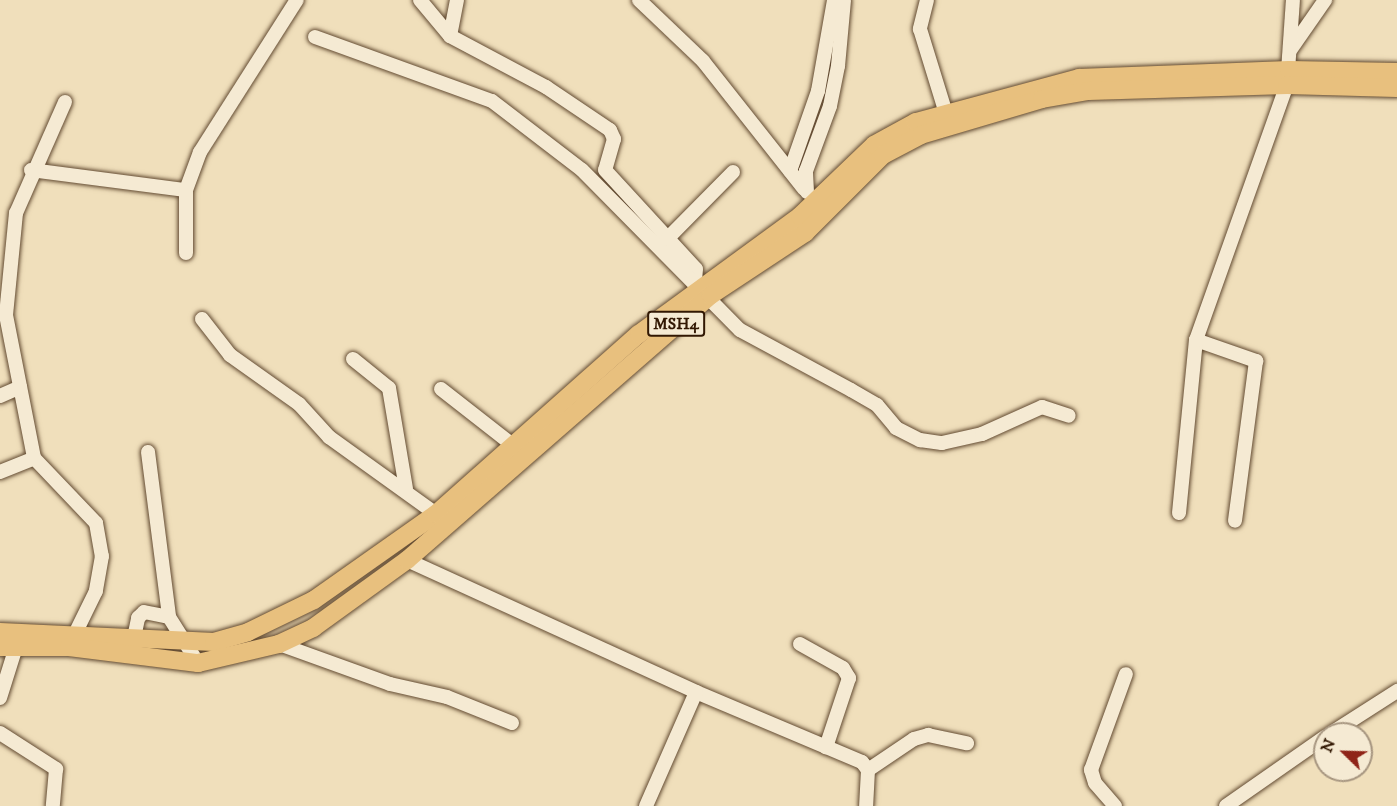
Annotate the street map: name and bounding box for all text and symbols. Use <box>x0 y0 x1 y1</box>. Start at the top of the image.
road number: MSH4 <box>646 311 706 337</box>
north arrow <box>1313 722 1373 782</box>
text: N <box>1316 736 1340 756</box>

